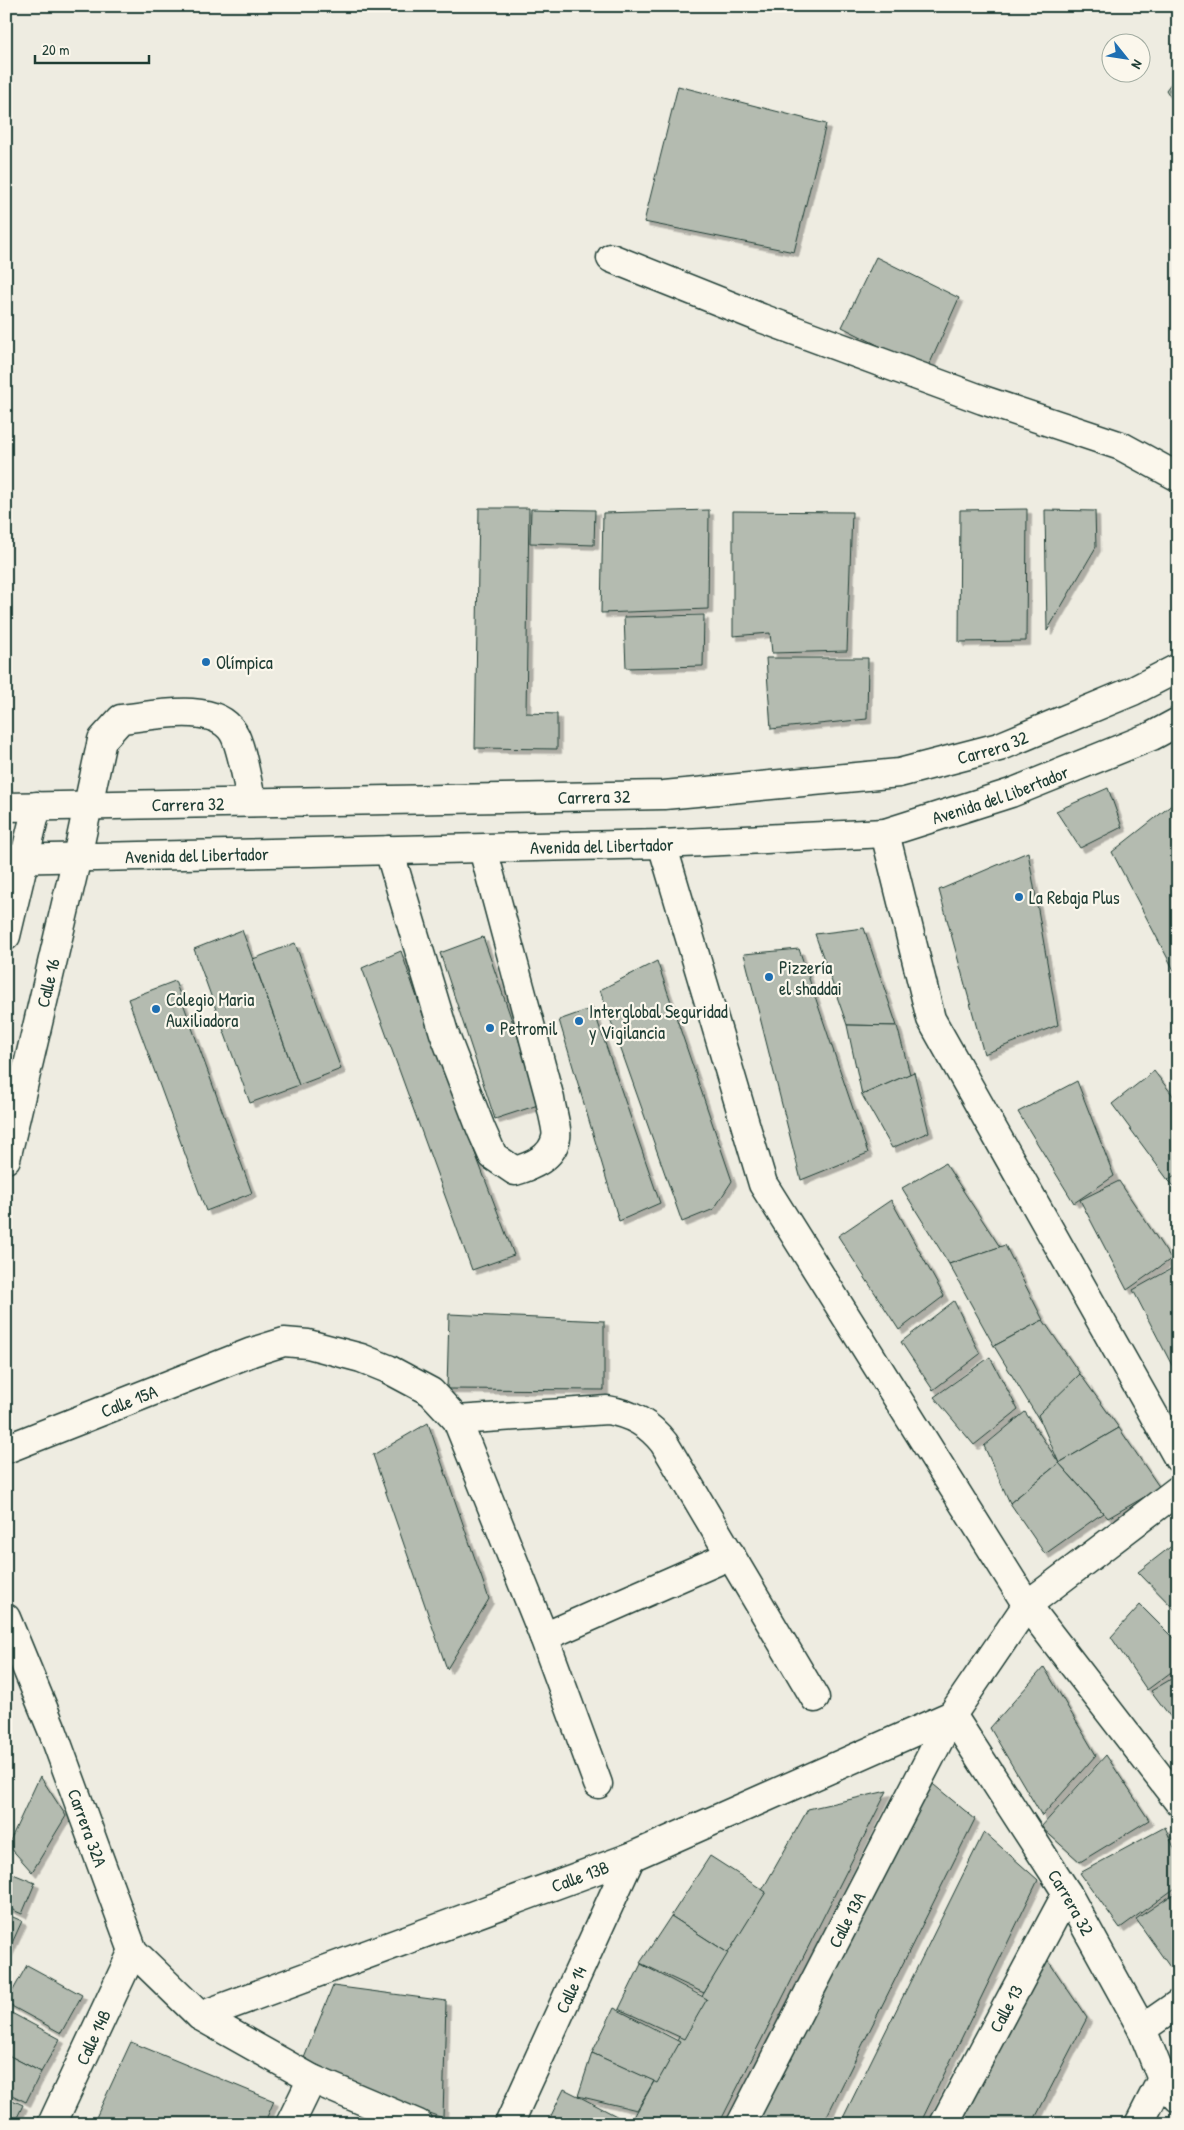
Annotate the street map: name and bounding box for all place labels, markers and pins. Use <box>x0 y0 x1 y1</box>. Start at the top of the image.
place label: Olímpica <box>216 650 273 675</box>
marker: Olímpica <box>200 656 212 668</box>
place label: La Rebaja Plus <box>1029 885 1120 910</box>
marker: La Rebaja Plus <box>1013 891 1025 903</box>
place label: Pizzería el shaddai <box>779 955 842 1001</box>
marker: Pizzería el shaddai <box>763 971 775 983</box>
place label: Colegio Maria Auxiliadora <box>166 987 254 1033</box>
place label: Interglobal Seguridad y Vigilancia <box>589 999 728 1045</box>
marker: Colegio Maria Auxiliadora <box>150 1003 162 1015</box>
marker: Interglobal Seguridad y Vigilancia <box>573 1015 585 1027</box>
place label: Petromil <box>500 1016 557 1041</box>
marker: Petromil <box>484 1022 496 1034</box>

